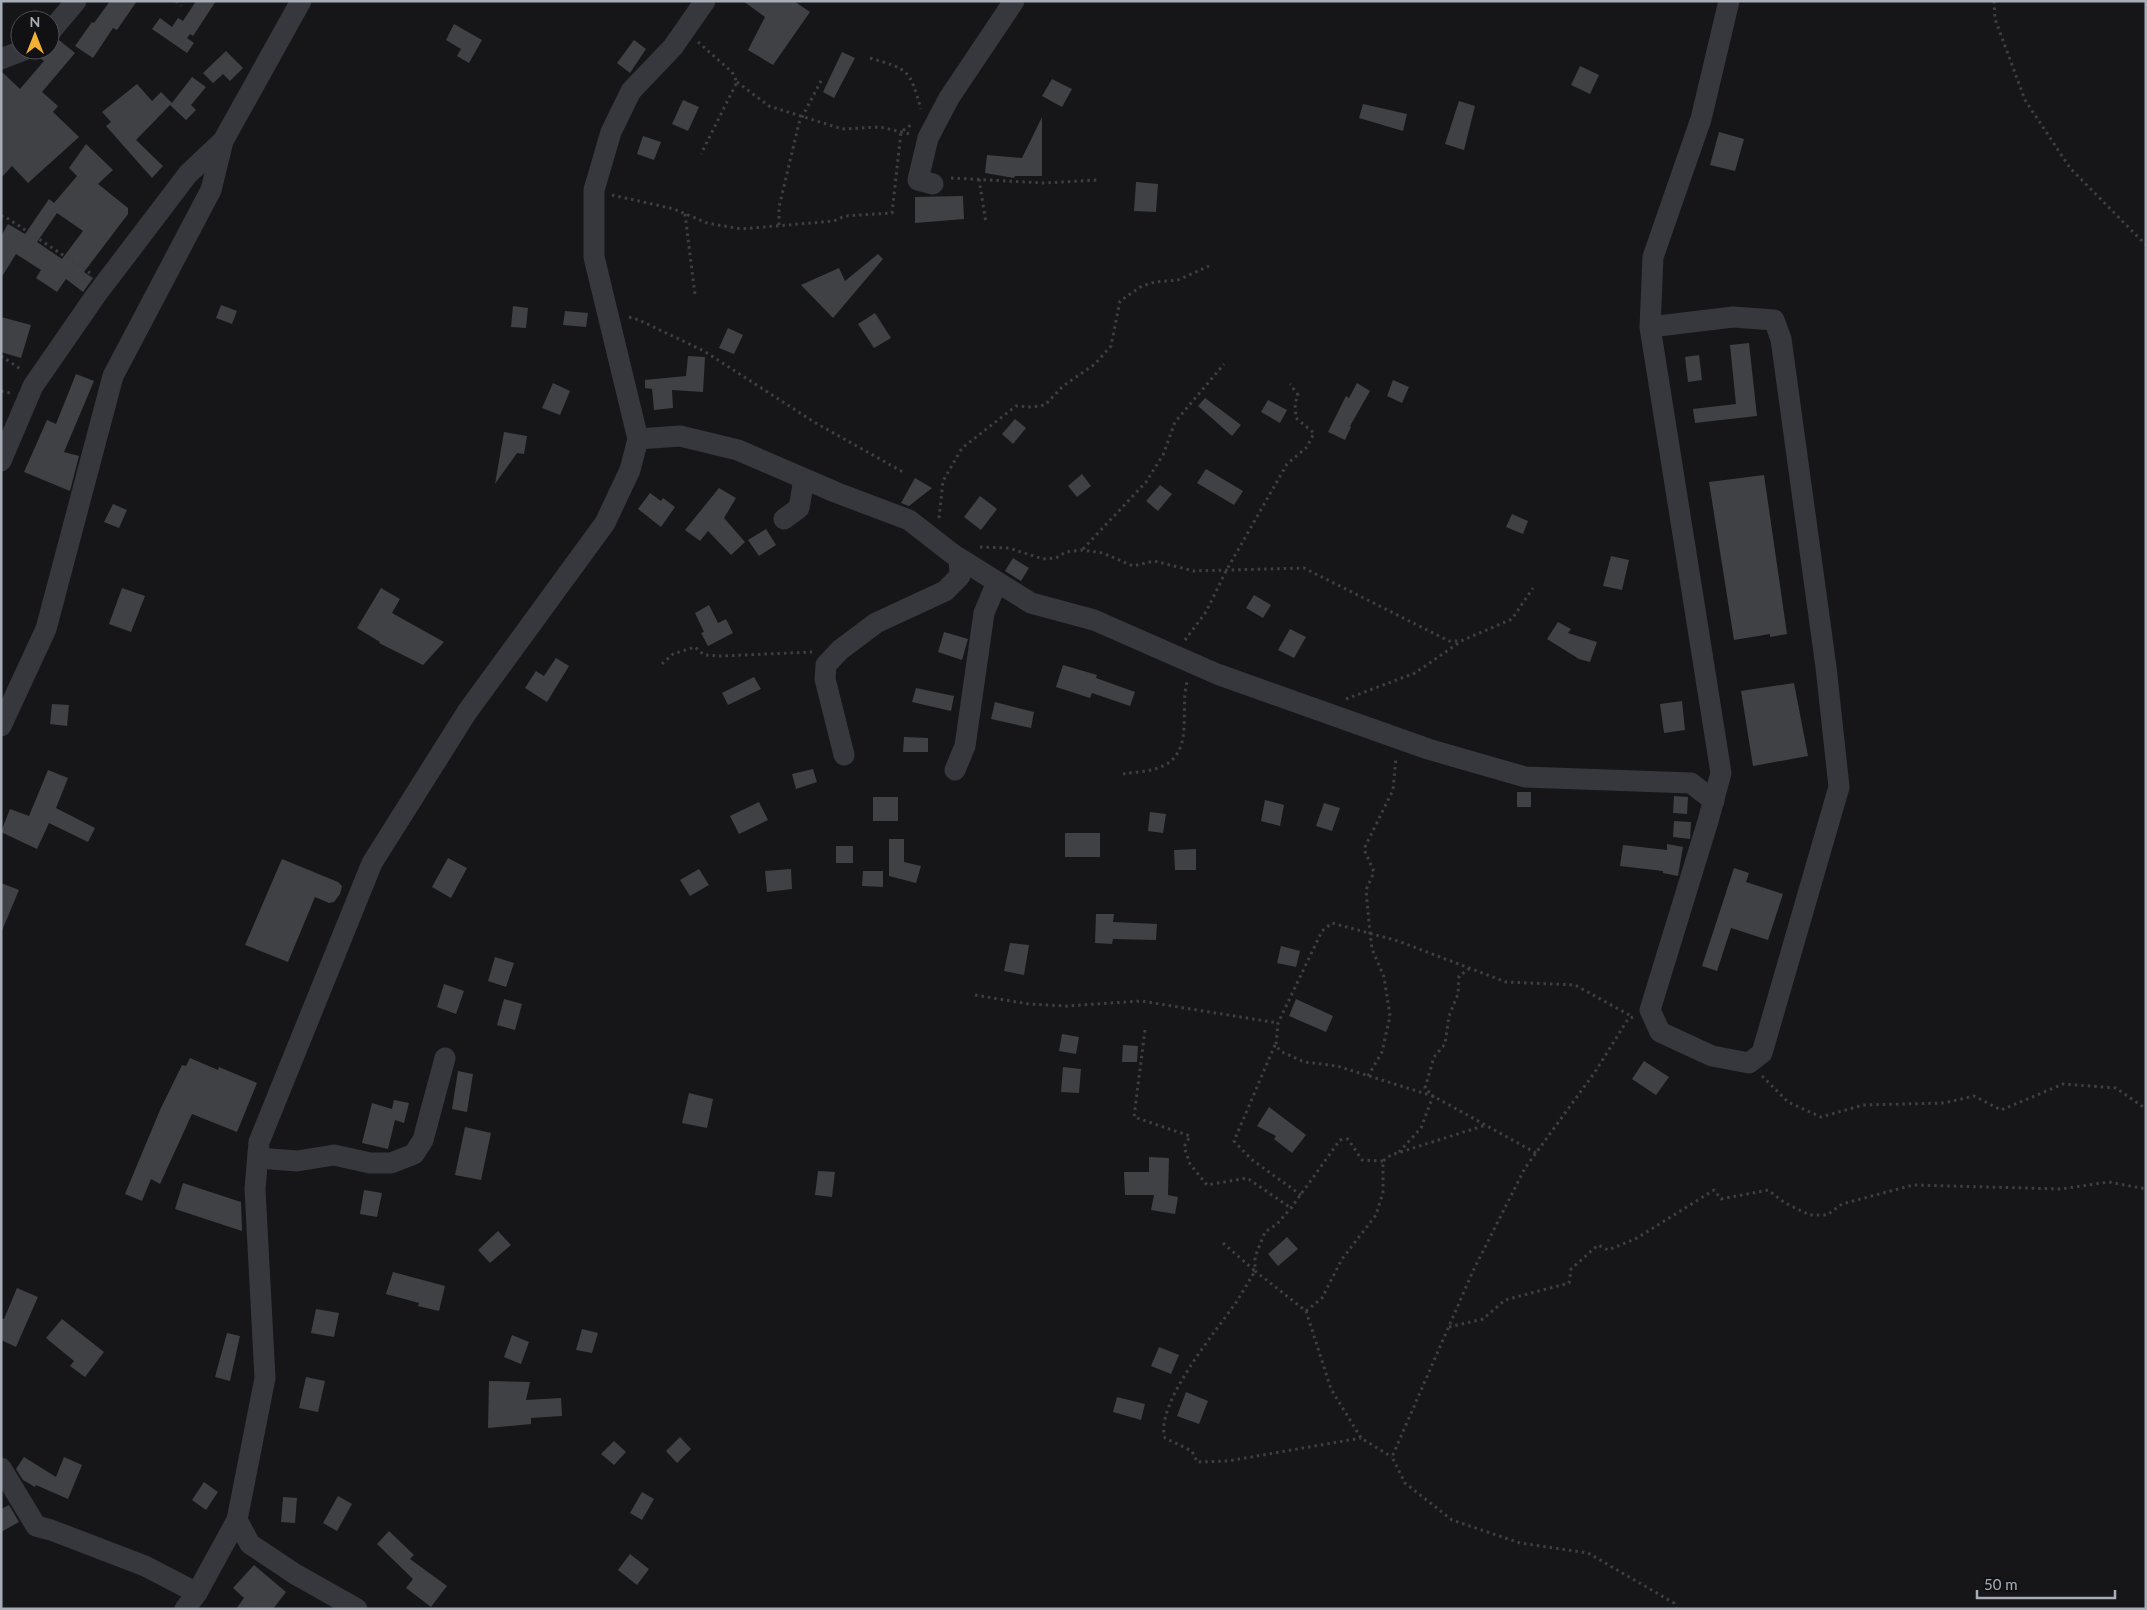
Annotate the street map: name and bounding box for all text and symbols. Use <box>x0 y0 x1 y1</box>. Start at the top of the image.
north arrow <box>10 10 60 60</box>
text: N <box>30 13 40 30</box>
scale bar <box>1977 1568 2114 1600</box>
text: 50 m <box>1984 1575 2018 1593</box>

